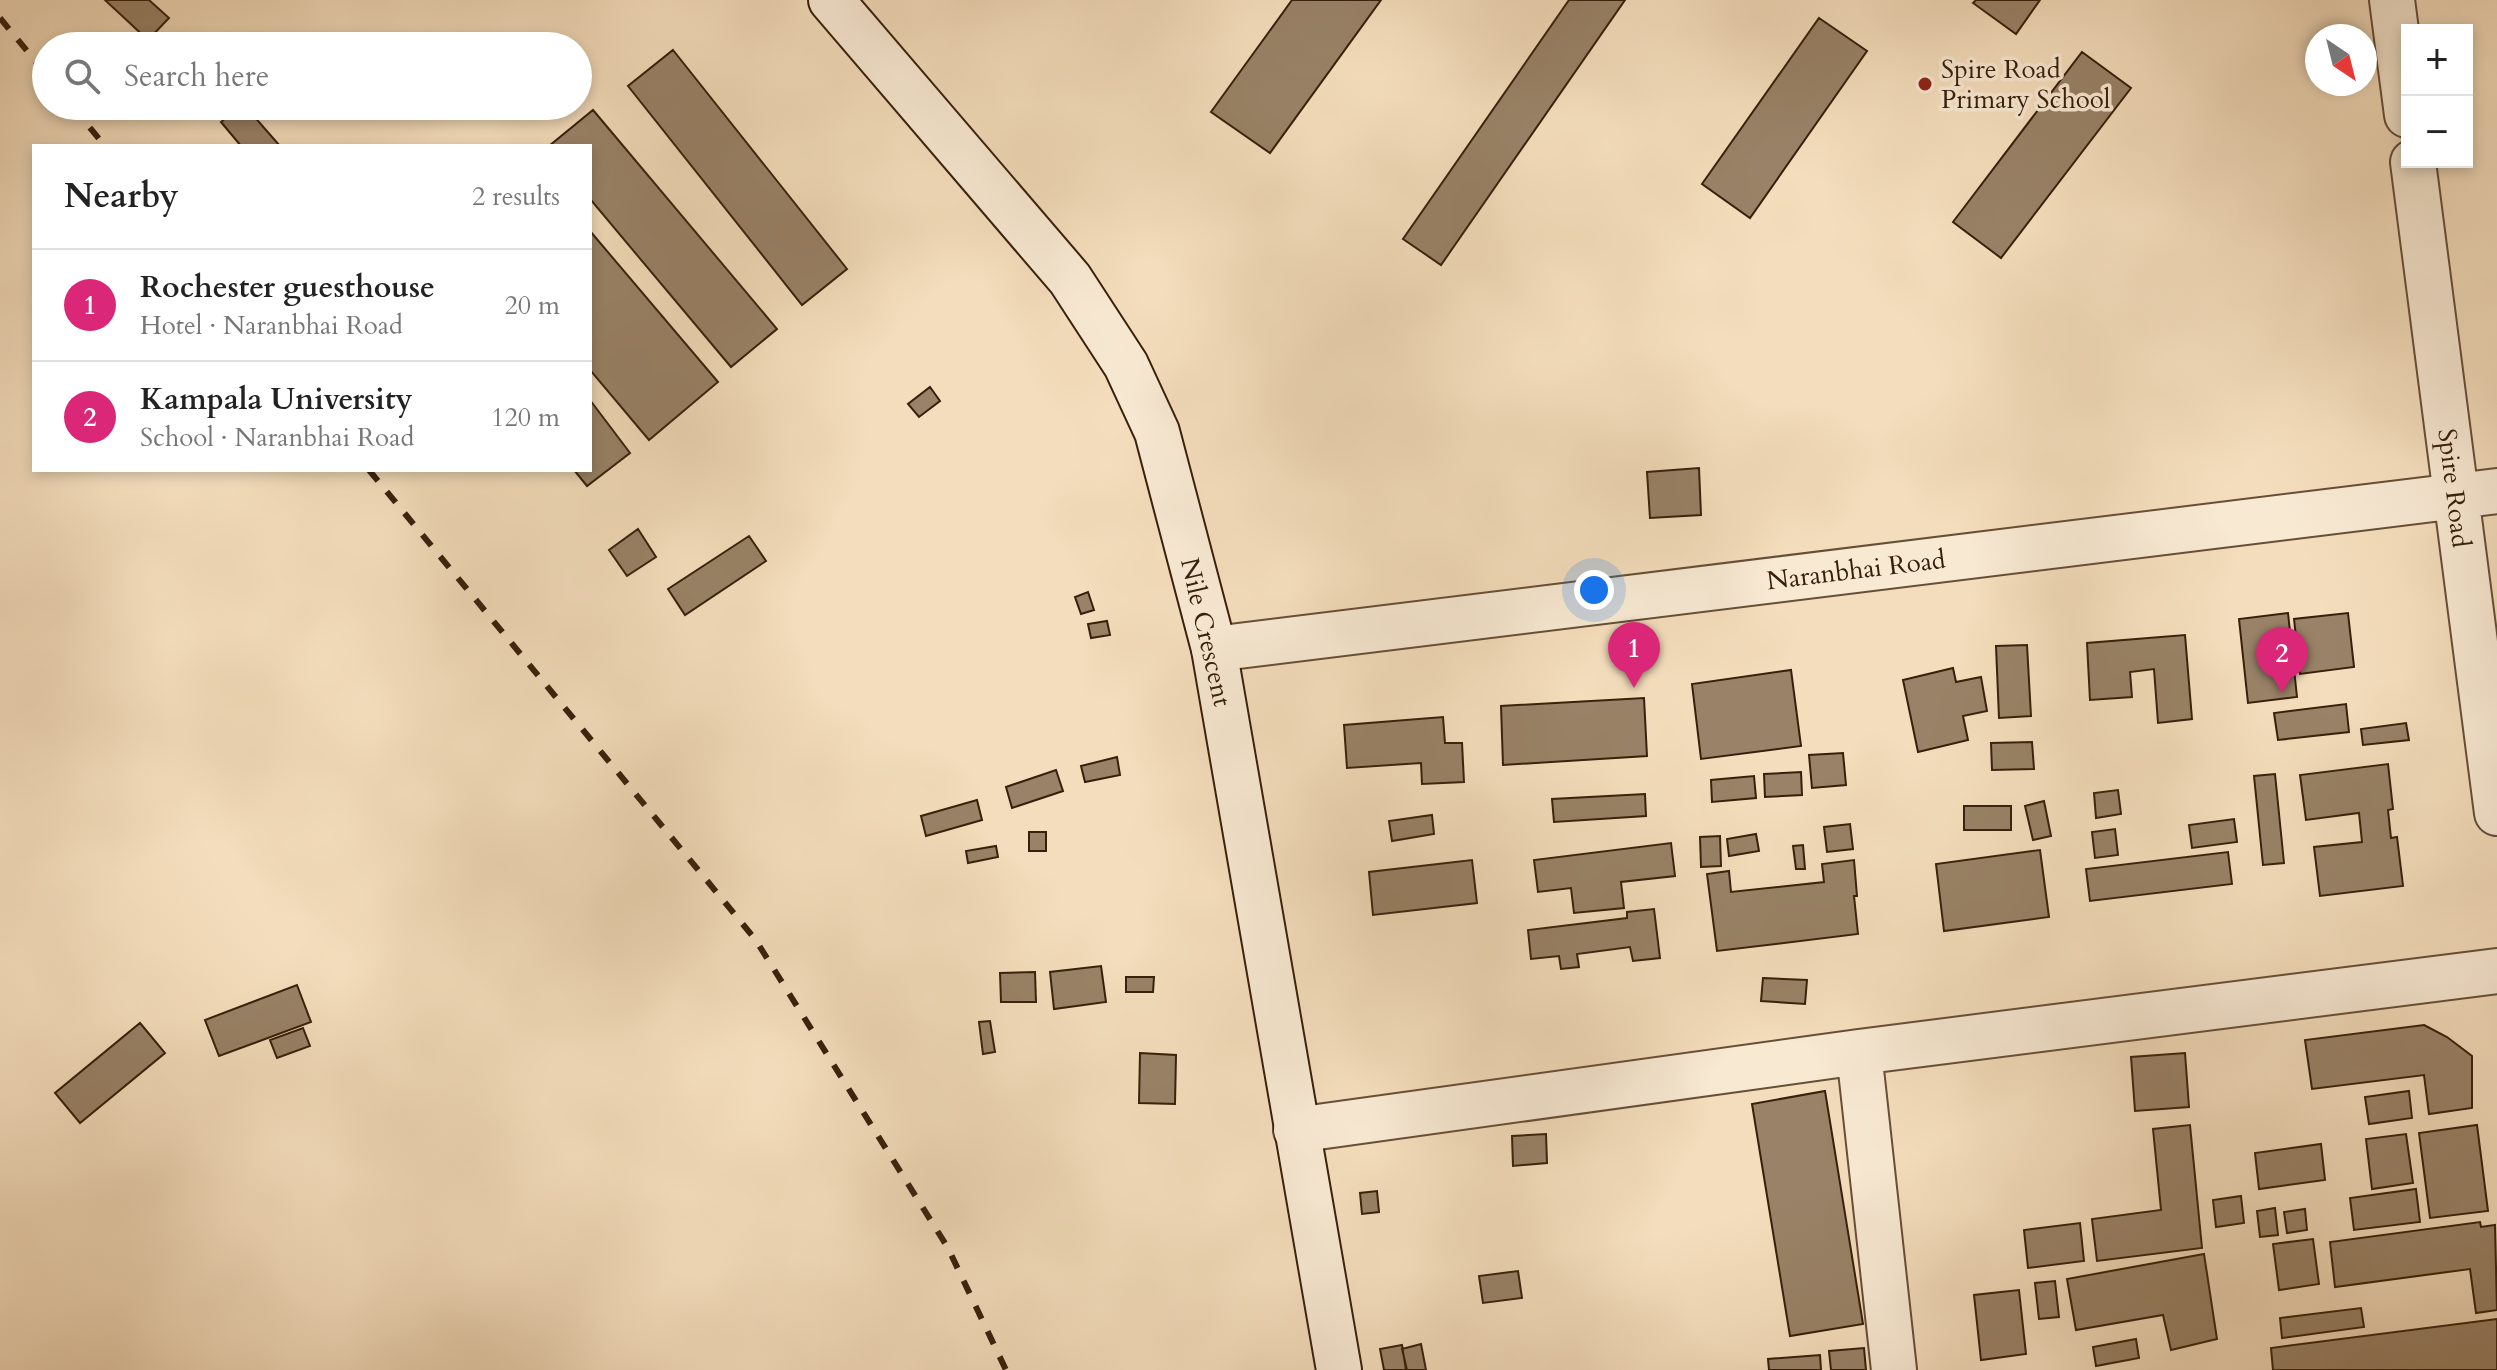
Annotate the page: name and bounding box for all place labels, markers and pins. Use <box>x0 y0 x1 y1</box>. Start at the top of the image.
place label: Spire Road Primary School <box>1941 52 2111 117</box>
marker: Spire Road Primary School <box>1916 75 1934 93</box>
pin: 1 <box>1608 622 1660 688</box>
pin: 2 <box>2256 627 2308 693</box>

